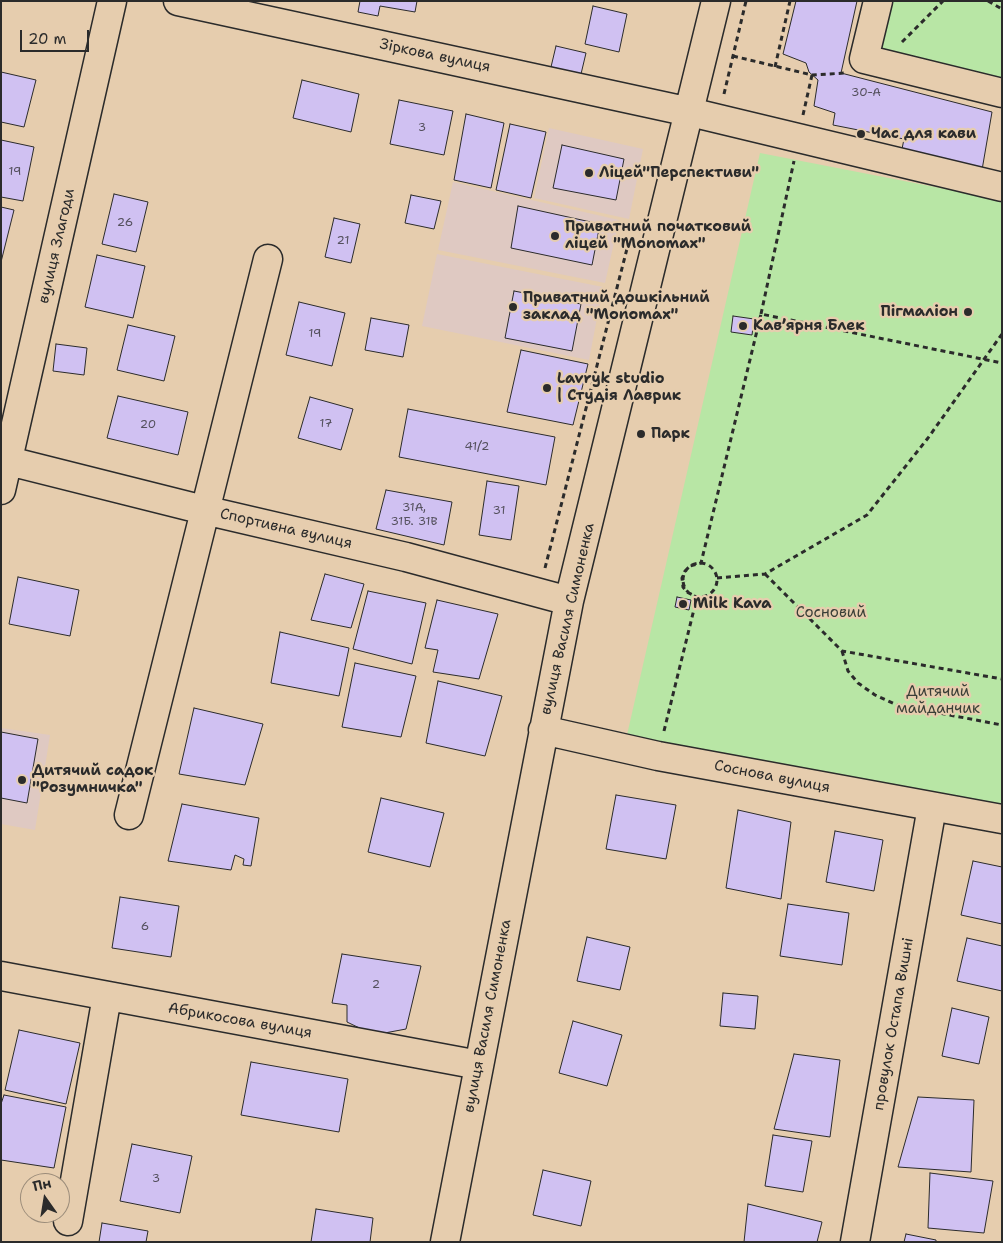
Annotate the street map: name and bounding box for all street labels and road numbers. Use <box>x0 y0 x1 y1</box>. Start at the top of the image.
street label: Зіркова вулиця <box>378 35 492 77</box>
street label: вулиця Злагоди <box>35 187 79 305</box>
street label: Спортивна вулиця <box>218 505 354 553</box>
street label: вулиця Василя Симоненка <box>537 521 599 717</box>
street label: Соснова вулиця <box>713 757 831 797</box>
street label: вулиця Василя Симоненка <box>460 918 516 1114</box>
street label: провулок Остапа Вишні <box>870 936 918 1112</box>
street label: Абрикосова вулиця <box>167 999 313 1043</box>

